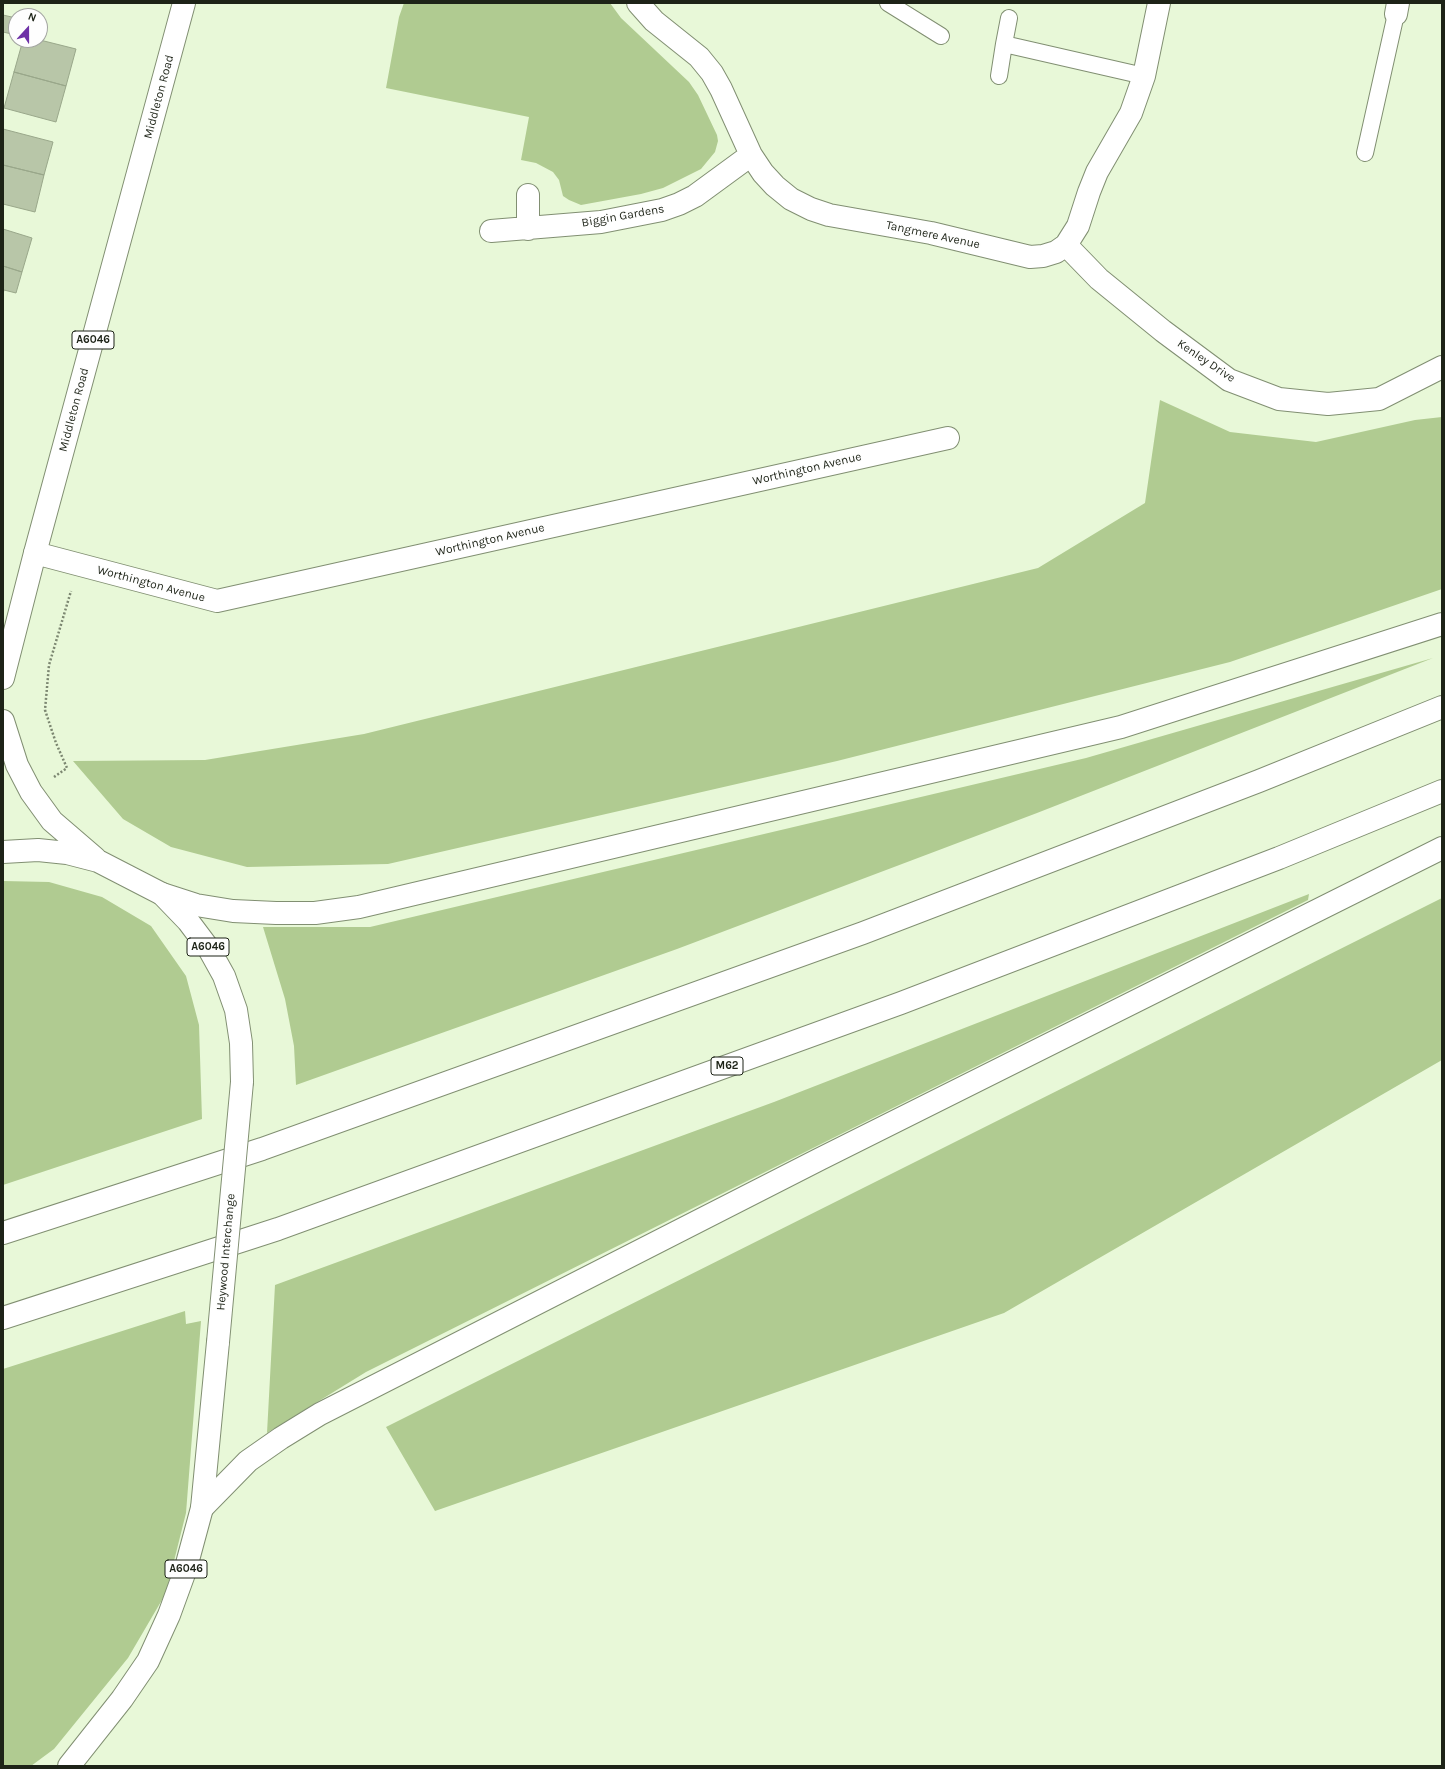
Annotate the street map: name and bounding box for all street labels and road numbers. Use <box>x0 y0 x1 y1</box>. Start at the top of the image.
street label: Middleton Road <box>141 53 177 141</box>
street label: Biggin Gardens <box>581 202 665 230</box>
street label: Tangmere Avenue <box>885 218 981 252</box>
road number: A6046 <box>72 331 114 349</box>
street label: Kenley Drive <box>1174 336 1238 386</box>
street label: Middleton Road <box>56 366 92 454</box>
street label: Worthington Avenue <box>751 449 863 489</box>
street label: Worthington Avenue <box>434 520 546 560</box>
street label: Worthington Avenue <box>95 563 207 605</box>
road number: A6046 <box>187 938 229 956</box>
road number: M62 <box>711 1057 743 1075</box>
street label: Heywood Interchange <box>214 1193 238 1311</box>
road number: A6046 <box>165 1560 207 1578</box>

